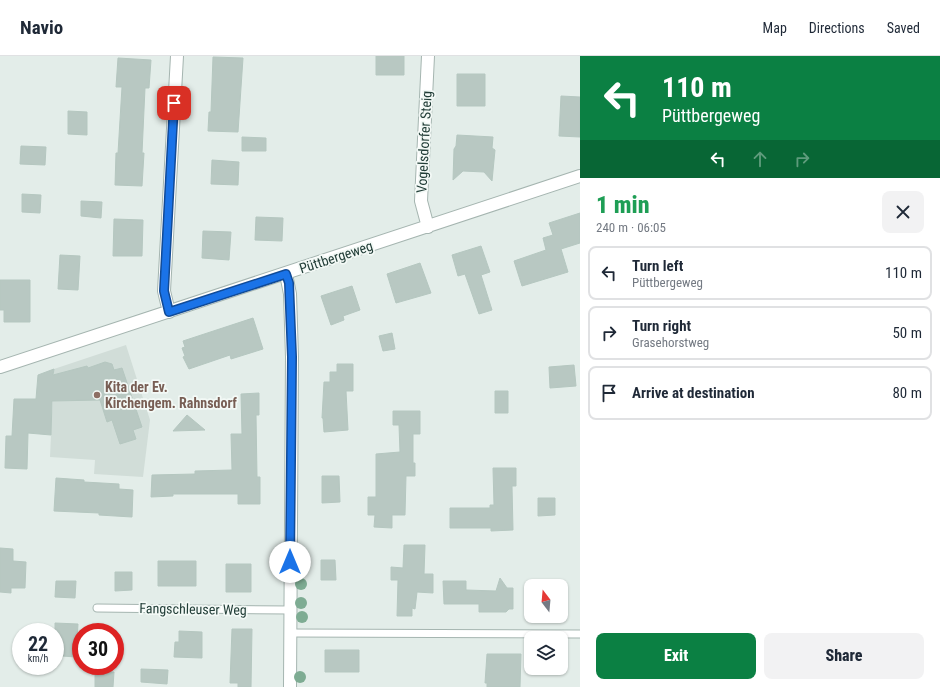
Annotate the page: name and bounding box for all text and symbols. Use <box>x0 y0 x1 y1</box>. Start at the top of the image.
text: Navio <box>20 16 63 39</box>
text: Map <box>763 20 787 36</box>
text: Directions <box>809 20 865 36</box>
text: Saved <box>887 20 920 36</box>
text: 110 m <box>662 71 732 104</box>
icon: left <box>596 72 648 124</box>
pin <box>157 86 191 120</box>
street label: Vogelsdorfer Steig <box>413 90 435 194</box>
icon: arrive <box>163 92 185 114</box>
text: Püttbergeweg <box>662 105 760 126</box>
icon: left <box>707 148 729 170</box>
icon: ahead <box>749 148 771 170</box>
icon: right <box>791 148 813 170</box>
text: 1 min <box>596 191 650 219</box>
button: close <box>882 191 924 233</box>
text: 240 m · 06:05 <box>596 220 666 235</box>
street label: Püttbergeweg <box>297 238 375 276</box>
text: Turn left <box>632 257 683 275</box>
icon: left <box>598 262 620 284</box>
text: 110 m <box>885 264 922 282</box>
text: Püttbergeweg <box>632 275 703 290</box>
text: Turn right <box>632 317 691 335</box>
icon: right <box>598 322 620 344</box>
text: 50 m <box>892 324 922 342</box>
text: Grasehorstweg <box>632 335 709 350</box>
place label: Kita der Ev. Kirchengem. Rahnsdorf <box>105 379 237 411</box>
icon: arrive <box>598 382 620 404</box>
text: Arrive at destination <box>632 384 755 402</box>
text: 80 m <box>892 384 922 402</box>
marker: Kita der Ev. Kirchengem. Rahnsdorf <box>92 390 102 400</box>
position arrow <box>269 541 311 583</box>
north arrow <box>524 579 568 623</box>
map controls <box>524 579 568 675</box>
street label: Fangschleuser Weg <box>139 600 247 618</box>
speed limit sign: 30 <box>72 623 124 675</box>
button: layers <box>524 631 568 675</box>
text: 22 <box>28 632 48 656</box>
button: Exit <box>596 633 756 679</box>
button: Share <box>764 633 924 679</box>
text: km/h <box>28 653 48 664</box>

